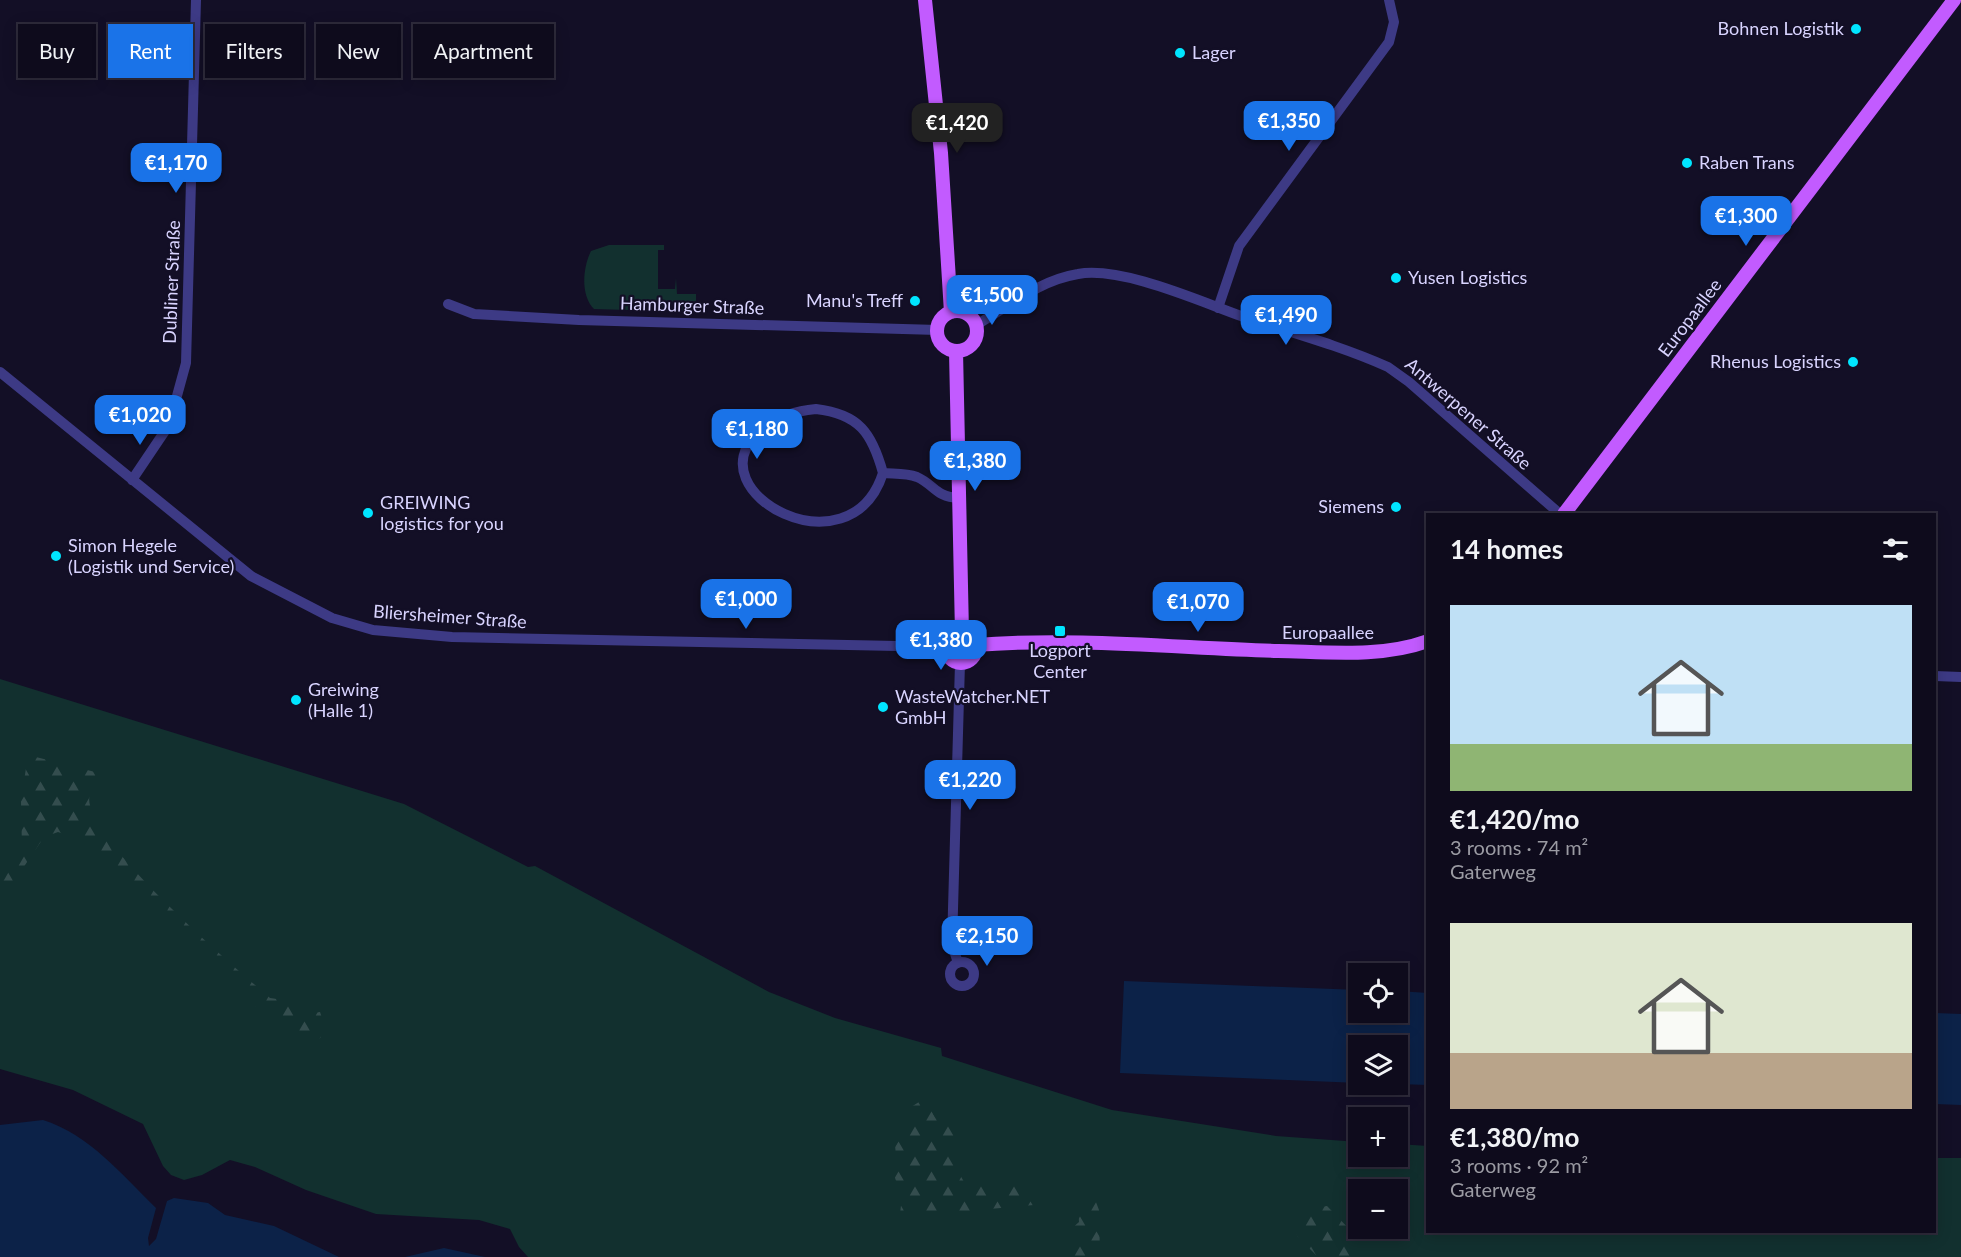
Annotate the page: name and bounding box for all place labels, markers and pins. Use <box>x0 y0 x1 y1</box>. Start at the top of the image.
place label: Bohnen Logistik <box>1718 17 1845 39</box>
marker: Bohnen Logistik <box>1849 22 1863 36</box>
place label: Lager <box>1192 41 1236 63</box>
marker: Lager <box>1173 46 1187 60</box>
pin: €1,350 <box>1240 101 1338 152</box>
pin: €1,420 <box>908 103 1006 154</box>
pin: €1,170 <box>127 143 225 194</box>
place label: Raben Trans <box>1699 151 1795 173</box>
marker: Raben Trans <box>1680 156 1694 170</box>
pin: €1,300 <box>1697 196 1795 247</box>
place label: Yusen Logistics <box>1408 266 1528 288</box>
marker: Yusen Logistics <box>1389 271 1403 285</box>
pin: €1,500 <box>943 275 1041 326</box>
place label: Manu's Treff <box>806 289 903 311</box>
marker: Manu's Treff <box>908 294 922 308</box>
pin: €1,490 <box>1237 295 1335 346</box>
place label: Rhenus Logistics <box>1710 350 1841 372</box>
marker: Rhenus Logistics <box>1846 355 1860 369</box>
pin: €1,020 <box>91 395 189 446</box>
pin: €1,180 <box>708 409 806 460</box>
pin: €1,380 <box>926 441 1024 492</box>
place label: GREIWING logistics for you <box>380 491 504 534</box>
place label: Siemens <box>1318 495 1384 517</box>
marker: Siemens <box>1389 500 1403 514</box>
marker: GREIWING logistics for you <box>361 506 375 520</box>
place label: Simon Hegele (Logistik und Service) <box>68 534 234 577</box>
marker: Simon Hegele (Logistik und Service) <box>49 549 63 563</box>
pin: €1,000 <box>697 579 795 630</box>
pin: €1,070 <box>1149 582 1247 633</box>
pin: €1,380 <box>892 620 990 671</box>
marker: Logport Center <box>1053 624 1067 638</box>
place label: Logport Center <box>1029 639 1091 682</box>
place label: Greiwing (Halle 1) <box>308 678 379 721</box>
place label: WasteWatcher.NET GmbH <box>895 685 1050 728</box>
marker: Greiwing (Halle 1) <box>289 693 303 707</box>
marker: WasteWatcher.NET GmbH <box>876 700 890 714</box>
pin: €1,220 <box>921 760 1019 811</box>
pin: €2,150 <box>938 916 1036 967</box>

